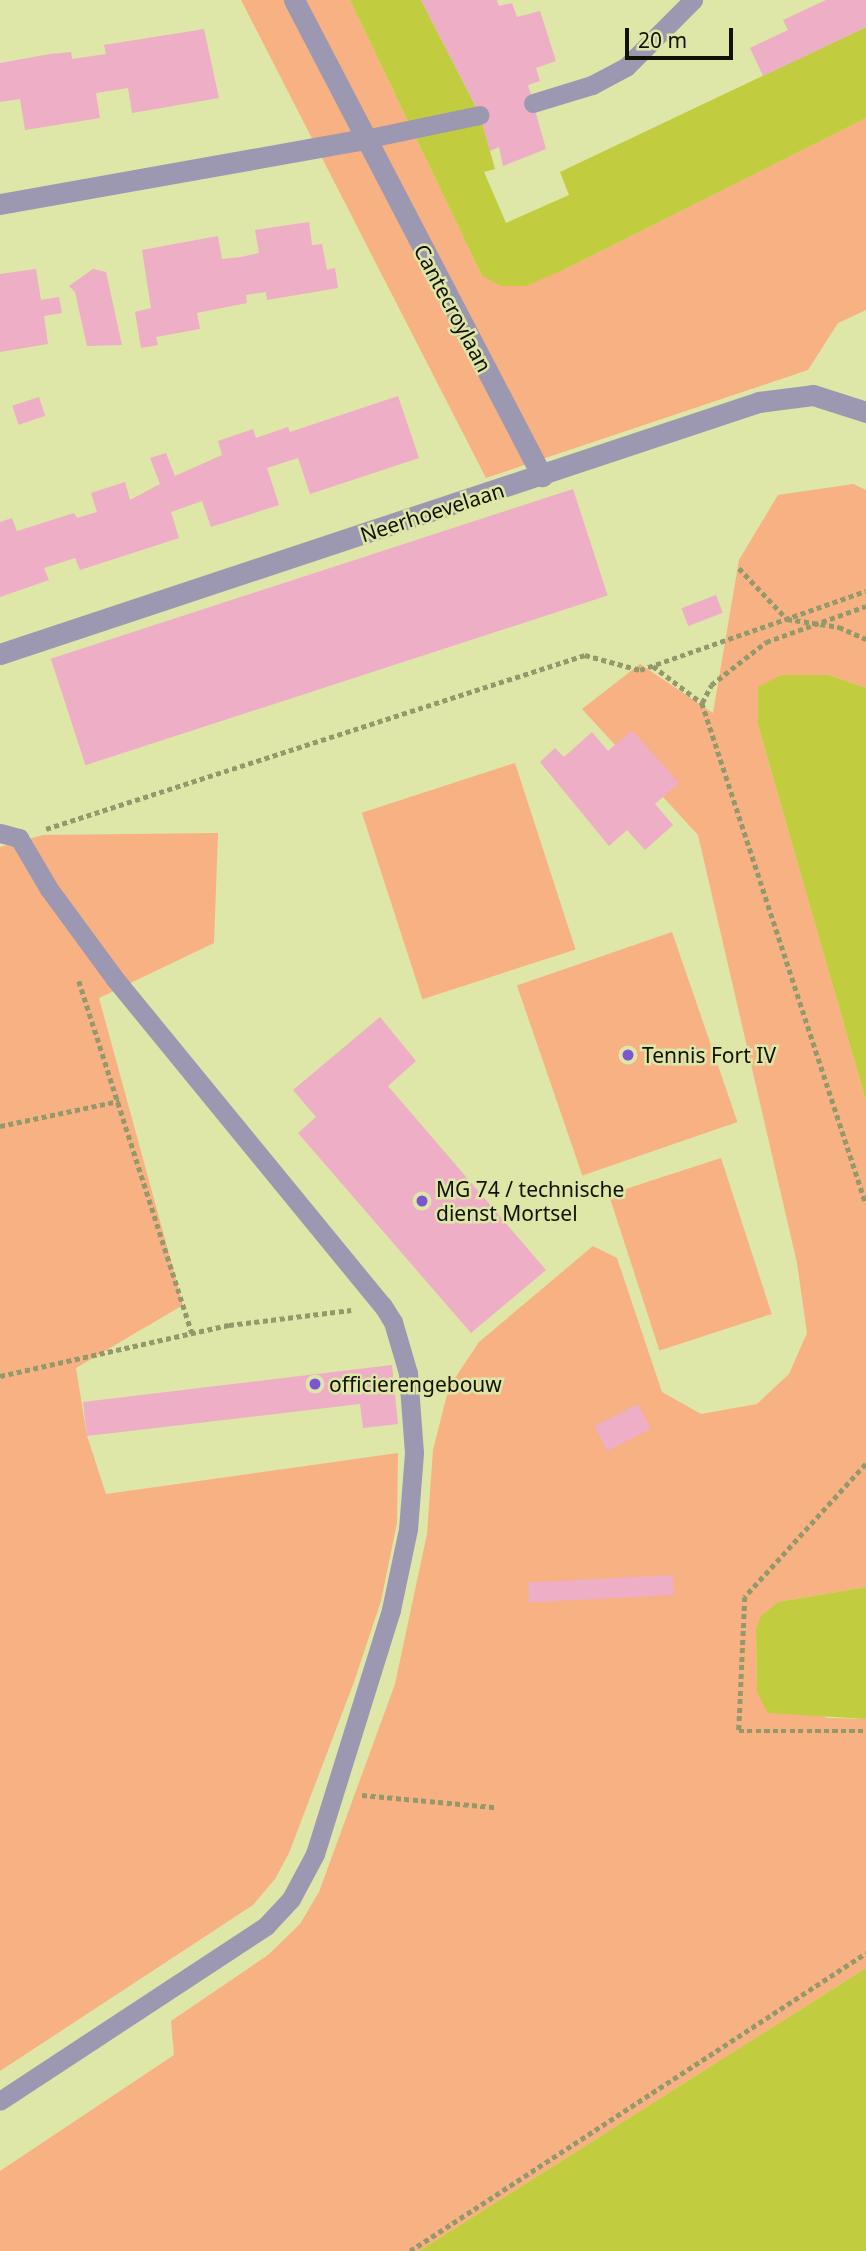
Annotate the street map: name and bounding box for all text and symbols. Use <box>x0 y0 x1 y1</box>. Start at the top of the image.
scale bar <box>628 14 736 58</box>
text: 20 m <box>638 26 687 54</box>
street label: Cantecroylaan <box>409 240 497 376</box>
street label: Neerhoevelaan <box>357 477 507 547</box>
place label: Tennis Fort IV <box>642 1042 776 1068</box>
marker: Tennis Fort IV <box>620 1047 636 1063</box>
place label: MG 74 / technische dienst Mortsel <box>436 1176 624 1226</box>
marker: MG 74 / technische dienst Mortsel <box>414 1193 430 1209</box>
place label: officierengebouw <box>329 1371 502 1397</box>
marker: officierengebouw <box>307 1376 323 1392</box>

